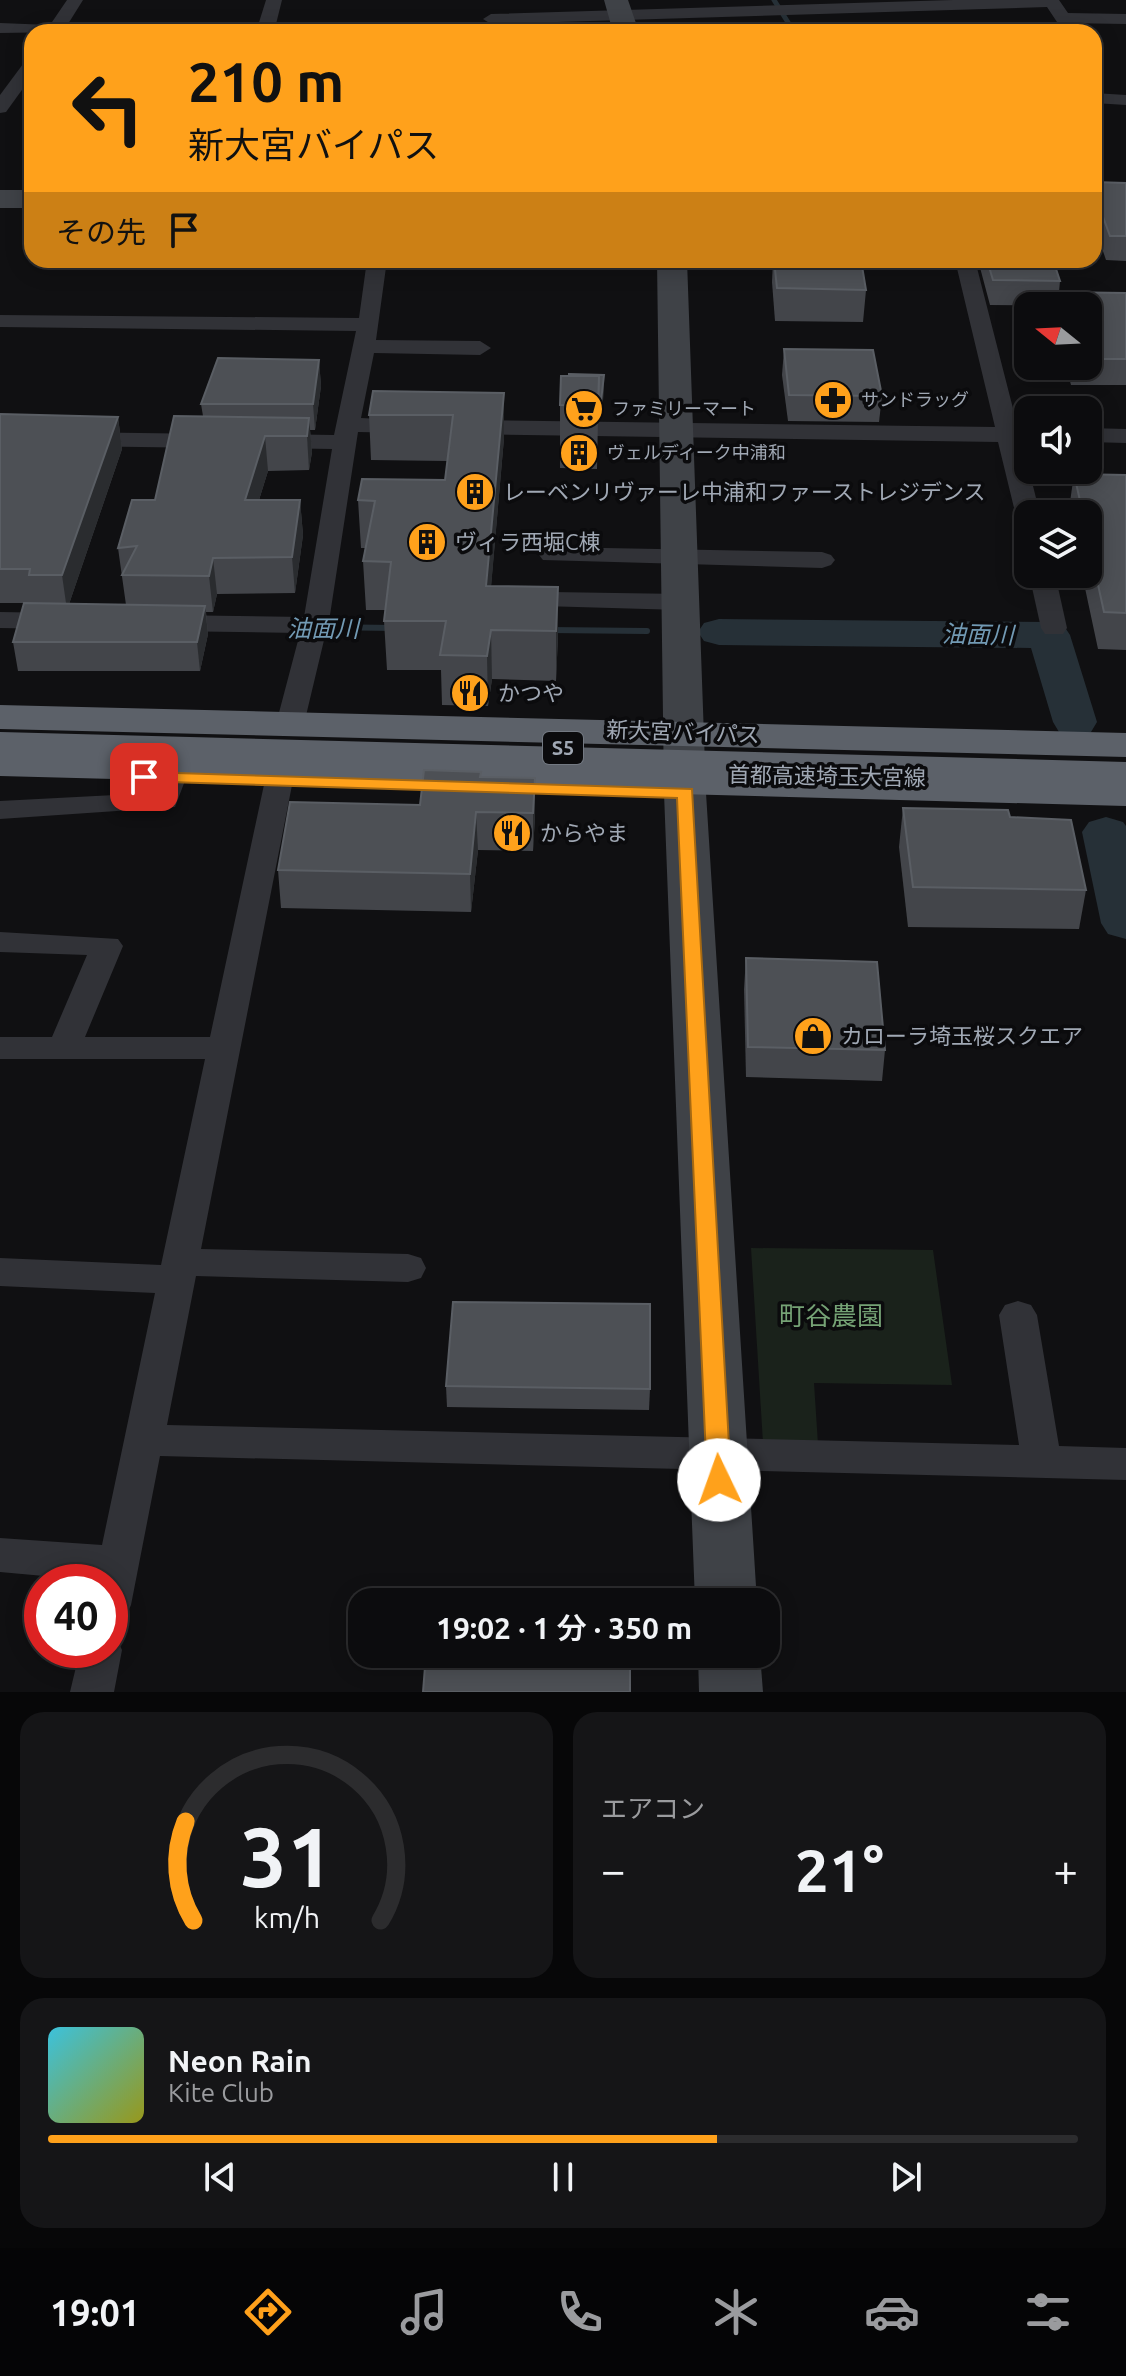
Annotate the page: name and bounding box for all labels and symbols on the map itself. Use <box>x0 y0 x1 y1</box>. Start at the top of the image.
north arrow <box>1014 292 1102 380</box>
pharmacy icon: サンドラッグ <box>812 379 854 421</box>
supermarket icon: ファミリーマート <box>563 388 605 430</box>
place label: サンドラッグ <box>861 389 969 409</box>
place label: ファミリーマート <box>612 398 756 418</box>
building icon: ヴェルディーク中浦和 <box>558 432 600 474</box>
place label: ヴェルディーク中浦和 <box>607 442 786 462</box>
building icon: レーベンリヴァーレ中浦和ファーストレジデンス <box>454 471 496 513</box>
place label: レーベンリヴァーレ中浦和ファーストレジデンス <box>503 479 985 504</box>
building icon: ヴィラ西堀C棟 <box>406 521 448 563</box>
place label: ヴィラ西堀C棟 <box>455 529 601 554</box>
water label: 油面川 <box>287 615 362 642</box>
water label: 油面川 <box>942 620 1017 649</box>
restaurant icon: かつや <box>449 672 491 714</box>
place label: かつや <box>498 680 564 705</box>
street label: 新大宮バイパス <box>606 716 760 747</box>
road number: S5 <box>543 732 583 764</box>
pin <box>110 743 178 811</box>
street label: 首都高速埼玉大宮線 <box>728 761 926 790</box>
restaurant icon: からやま <box>491 812 533 854</box>
place label: からやま <box>540 820 628 845</box>
shop icon: カローラ埼玉桜スクエア <box>792 1015 834 1057</box>
place label: カローラ埼玉桜スクエア <box>841 1023 1083 1048</box>
park label: 町谷農園 <box>779 1301 883 1330</box>
position arrow <box>677 1438 761 1522</box>
speed limit sign: 40 <box>24 1564 128 1668</box>

